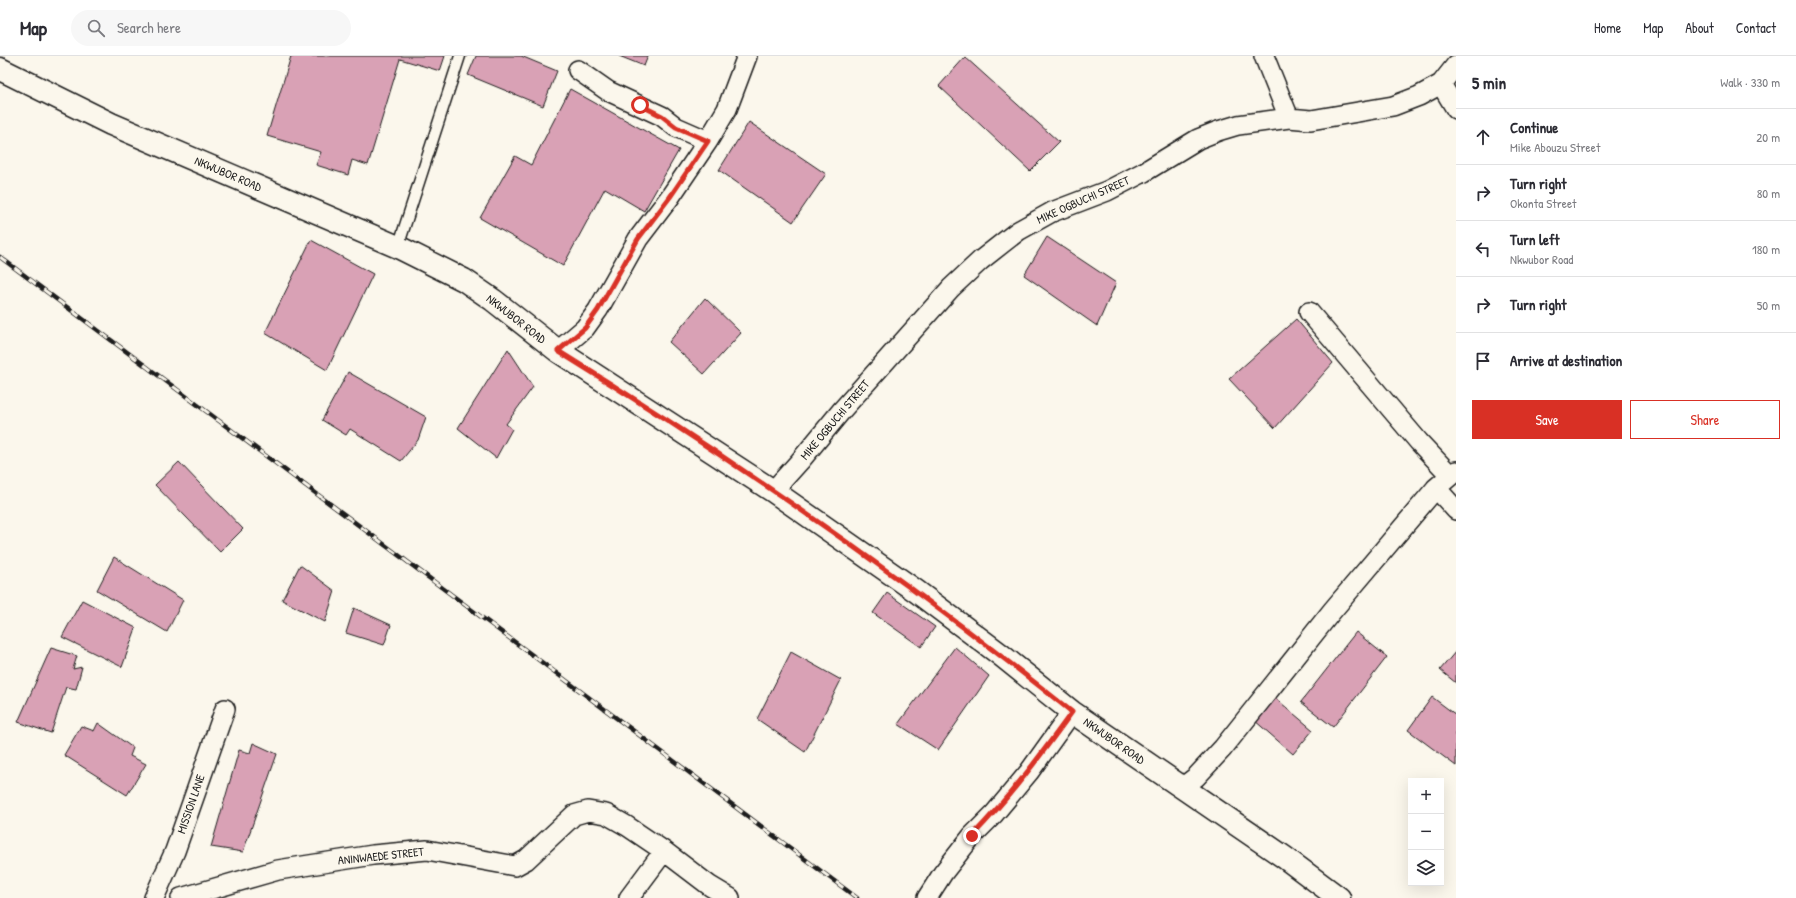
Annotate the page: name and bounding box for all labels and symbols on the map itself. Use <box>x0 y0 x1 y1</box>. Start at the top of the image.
route start <box>631 96 649 114</box>
street label: NKWUBOR ROAD <box>192 152 265 195</box>
street label: MIKE OGBUCHI STREET <box>1034 171 1132 228</box>
street label: NKWUBOR ROAD <box>483 290 550 347</box>
street label: MIKE OGBUCHI STREET <box>796 376 874 463</box>
street label: NKWUBOR ROAD <box>1080 713 1149 768</box>
street label: MISSION LANE <box>172 771 209 836</box>
route end <box>963 827 981 845</box>
street label: ANINWAEDE STREET <box>337 842 425 868</box>

